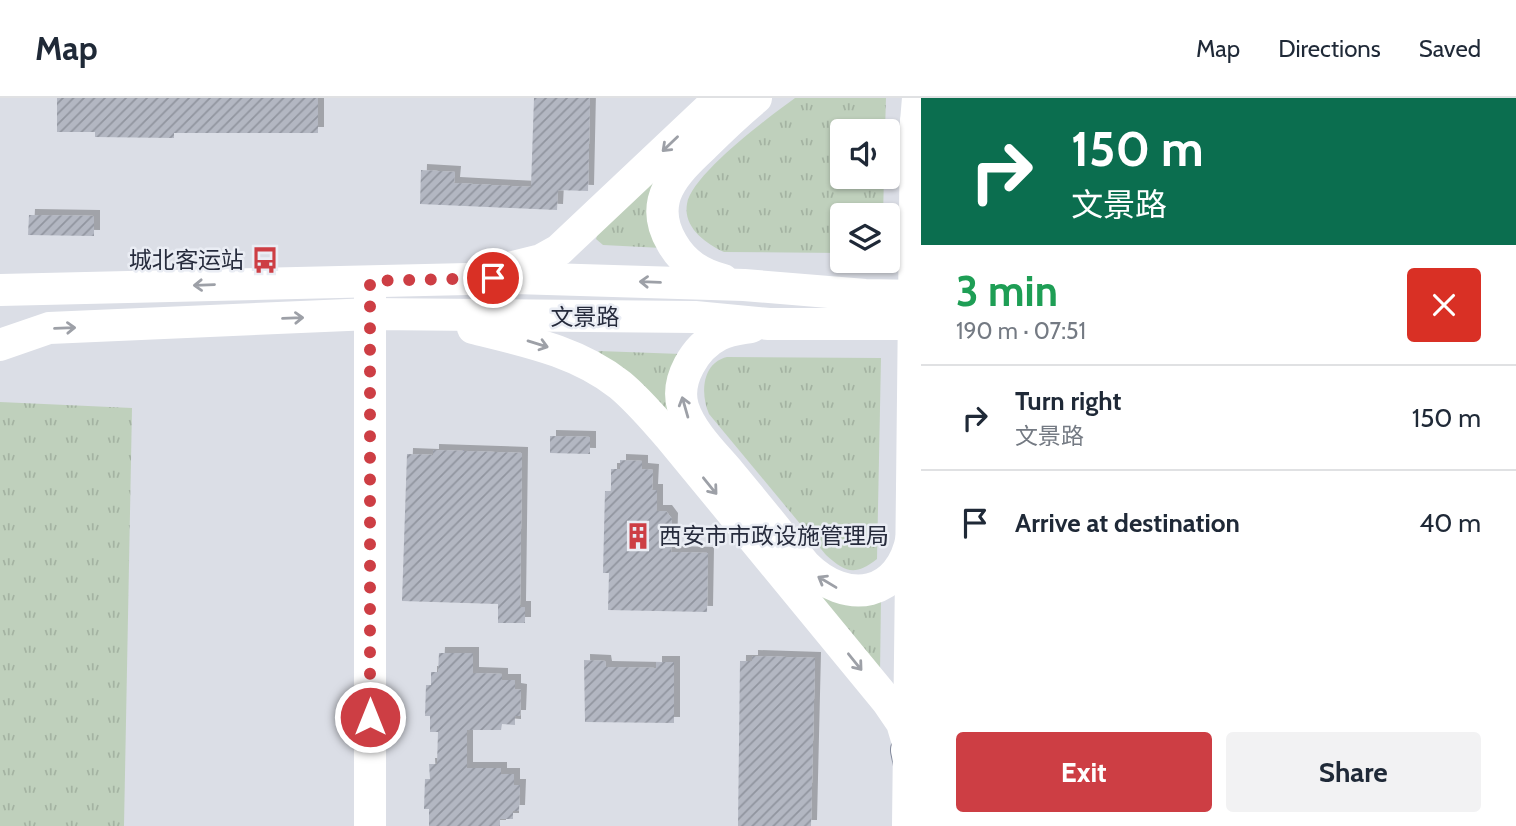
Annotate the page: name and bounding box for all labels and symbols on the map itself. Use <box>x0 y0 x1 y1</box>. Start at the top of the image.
one-way arrow <box>662 136 679 153</box>
bus stop icon: 城北客运站 <box>250 245 280 275</box>
place label: 城北客运站 <box>129 246 244 274</box>
pin <box>463 248 523 308</box>
one-way arrow <box>639 276 662 289</box>
one-way arrow <box>192 278 215 291</box>
street label: 文景路 <box>551 303 620 331</box>
one-way arrow <box>281 312 304 325</box>
one-way arrow <box>54 321 77 334</box>
one-way arrow <box>527 339 549 352</box>
one-way arrow <box>677 396 690 418</box>
one-way arrow <box>702 476 718 494</box>
building icon: 西安市市政设施管理局 <box>623 521 653 551</box>
place label: 西安市市政设施管理局 <box>659 522 889 550</box>
one-way arrow <box>817 575 837 589</box>
one-way arrow <box>847 652 862 670</box>
position arrow <box>333 680 407 754</box>

